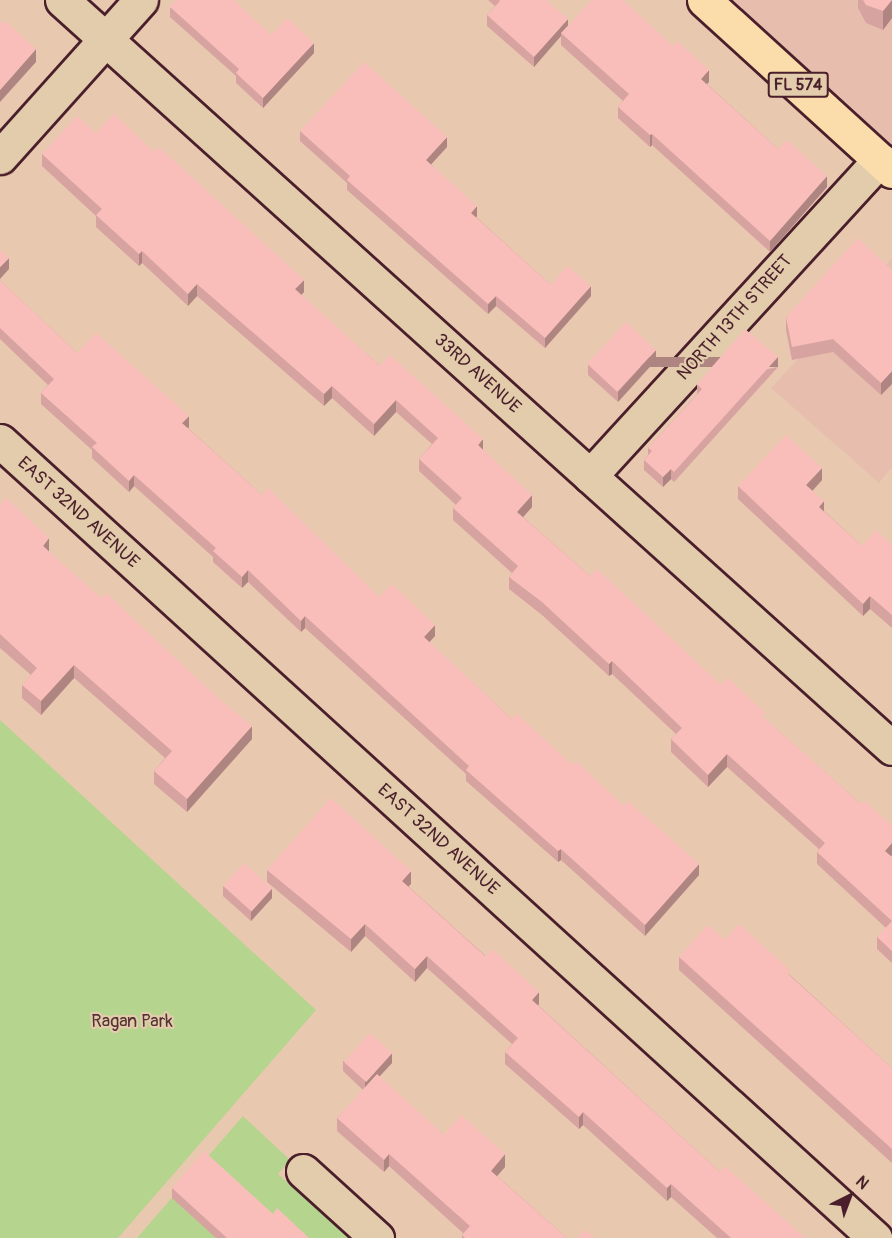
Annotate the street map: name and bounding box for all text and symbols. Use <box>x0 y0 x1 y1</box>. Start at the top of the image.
road number: FL 574 <box>766 72 830 98</box>
street label: NORTH 13TH STREET <box>673 251 797 385</box>
street label: 33RD AVENUE <box>429 330 525 418</box>
street label: EAST 32ND AVENUE <box>13 453 143 573</box>
street label: EAST 32ND AVENUE <box>373 780 503 900</box>
park label: Ragan Park <box>91 1011 173 1033</box>
north arrow <box>820 1166 880 1226</box>
text: N <box>851 1172 873 1194</box>

